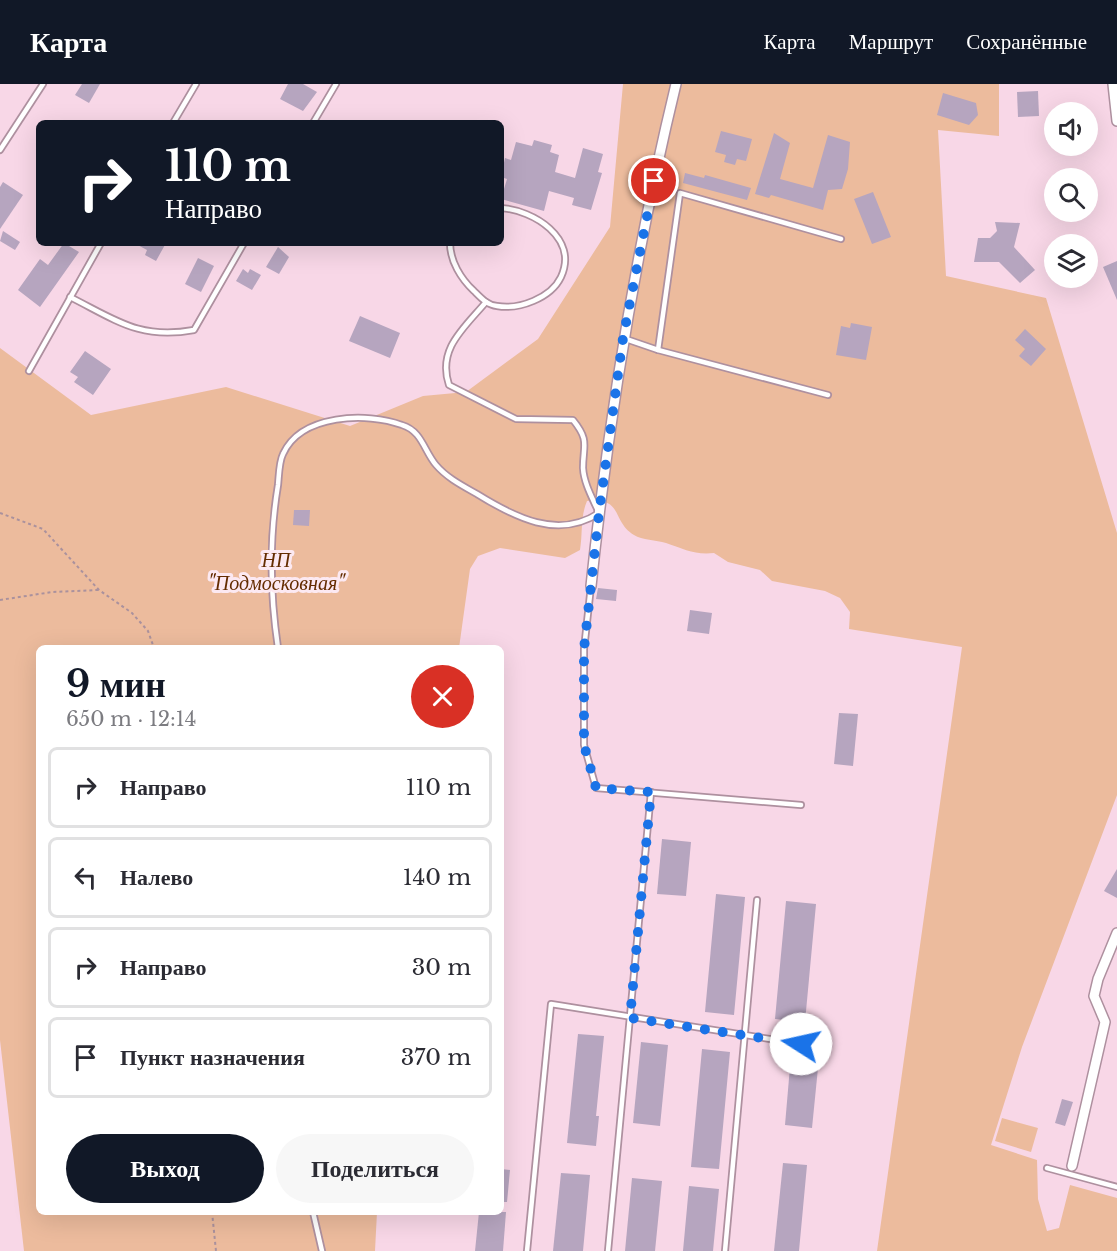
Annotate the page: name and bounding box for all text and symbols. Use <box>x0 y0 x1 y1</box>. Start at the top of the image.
text: Карта <box>30 25 107 60</box>
text: Карта <box>764 29 816 55</box>
text: Маршрут <box>849 29 933 55</box>
text: Сохранённые <box>966 29 1087 55</box>
map controls <box>1044 102 1098 288</box>
button: sound <box>1044 102 1098 156</box>
text: 110 m <box>165 140 291 192</box>
icon: right <box>66 144 144 222</box>
pin <box>628 155 679 206</box>
icon: arrive <box>637 164 670 197</box>
button: search <box>1044 168 1098 222</box>
text: Направо <box>165 192 262 225</box>
button: layers <box>1044 234 1098 288</box>
park label: НП "Подмосковная" <box>208 548 346 595</box>
text: 9 мин <box>66 662 166 707</box>
button: close <box>411 665 474 728</box>
text: 650 m · 12:14 <box>66 707 196 731</box>
icon: right <box>69 771 102 804</box>
text: Направо <box>120 774 206 801</box>
text: 110 m <box>406 774 471 801</box>
icon: left <box>69 861 102 894</box>
text: Налево <box>120 864 193 891</box>
text: 140 m <box>403 864 471 891</box>
icon: right <box>69 951 102 984</box>
text: Направо <box>120 954 206 981</box>
text: 30 m <box>412 954 471 981</box>
position arrow <box>769 1012 833 1076</box>
icon: arrive <box>69 1041 102 1074</box>
text: Пункт назначения <box>120 1044 305 1071</box>
text: 370 m <box>401 1044 471 1071</box>
button: Выход <box>66 1134 264 1203</box>
button: Поделиться <box>276 1134 474 1203</box>

